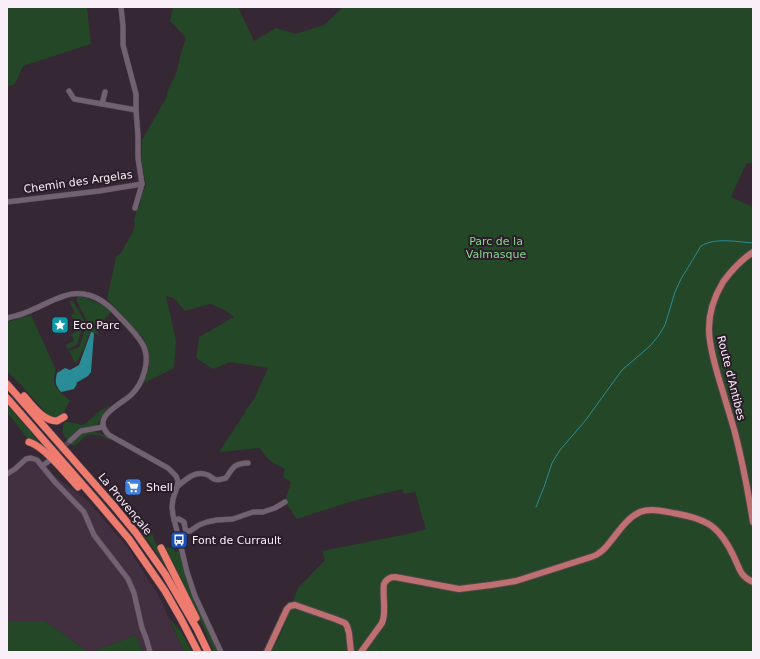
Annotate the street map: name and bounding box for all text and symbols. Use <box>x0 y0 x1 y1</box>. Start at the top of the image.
street label: Chemin des Argelas <box>23 168 134 196</box>
park label: Parc de la Valmasque <box>466 235 526 261</box>
place icon: Eco Parc <box>50 315 70 335</box>
place label: Eco Parc <box>73 319 119 332</box>
street label: Route d'Antibes <box>714 334 748 422</box>
street label: La Provençale <box>95 470 155 538</box>
supermarket icon: Shell <box>123 477 143 497</box>
place label: Shell <box>146 481 173 494</box>
bus stop icon: Font de Currault <box>169 530 189 550</box>
place label: Font de Currault <box>192 534 282 547</box>

